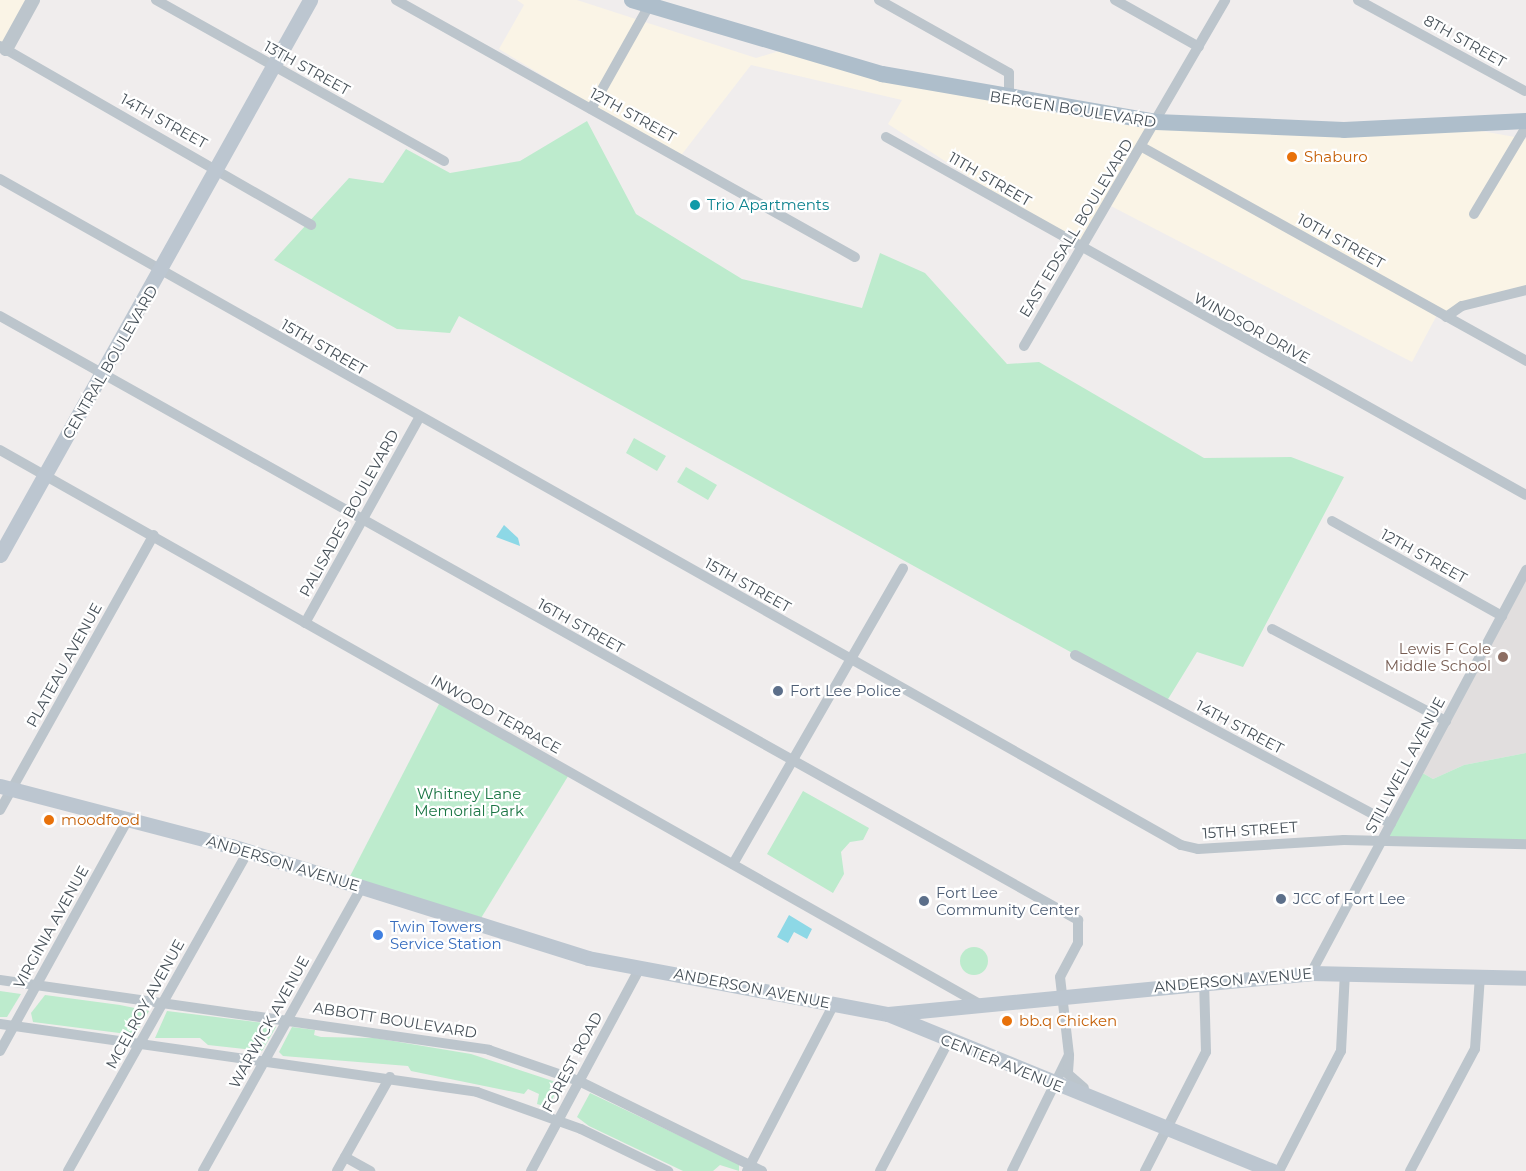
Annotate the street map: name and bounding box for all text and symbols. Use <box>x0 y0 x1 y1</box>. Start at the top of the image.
street label: 8TH STREET <box>1421 11 1509 71</box>
street label: 13TH STREET <box>261 37 353 99</box>
street label: 12TH STREET <box>587 84 679 146</box>
street label: BERGEN BOULEVARD <box>988 87 1158 131</box>
street label: 14TH STREET <box>117 90 211 152</box>
street label: EAST EDSALL BOULEVARD <box>1016 136 1136 320</box>
street label: 11TH STREET <box>945 148 1035 210</box>
place label: Shaburo <box>1304 148 1368 166</box>
marker: Shaburo <box>1285 150 1299 164</box>
place label: Trio Apartments <box>707 196 829 214</box>
marker: Trio Apartments <box>688 198 702 212</box>
street label: 10TH STREET <box>1294 210 1388 272</box>
street label: CENTRAL BOULEVARD <box>59 282 161 442</box>
street label: WINDSOR DRIVE <box>1191 289 1313 367</box>
street label: 15TH STREET <box>278 315 370 379</box>
street label: PALISADES BOULEVARD <box>296 426 402 600</box>
street label: 12TH STREET <box>1378 525 1470 587</box>
street label: 15TH STREET <box>702 554 794 616</box>
street label: 16TH STREET <box>535 595 627 657</box>
street label: PLATEAU AVENUE <box>22 600 106 730</box>
place label: Lewis F Cole Middle School <box>1385 639 1491 674</box>
marker: Lewis F Cole Middle School <box>1496 650 1510 664</box>
street label: INWOOD TERRACE <box>428 671 564 757</box>
place label: Fort Lee Police <box>790 682 901 700</box>
marker: Fort Lee Police <box>771 684 785 698</box>
street label: STILLWELL AVENUE <box>1361 694 1449 836</box>
street label: 14TH STREET <box>1193 696 1287 758</box>
park label: Whitney Lane Memorial Park <box>414 784 524 819</box>
place label: moodfood <box>61 811 140 829</box>
marker: moodfood <box>42 813 56 827</box>
street label: 15TH STREET <box>1202 818 1298 842</box>
street label: ANDERSON AVENUE <box>204 831 362 895</box>
street label: VIRGINIA AVENUE <box>10 862 92 992</box>
place label: Fort Lee Community Center <box>936 883 1080 918</box>
place label: JCC of Fort Lee <box>1293 890 1405 908</box>
marker: JCC of Fort Lee <box>1274 892 1288 906</box>
marker: Fort Lee Community Center <box>917 894 931 908</box>
place label: Twin Towers Service Station <box>390 917 502 952</box>
marker: Twin Towers Service Station <box>371 928 385 942</box>
street label: MCELROY AVENUE <box>102 936 188 1072</box>
street label: WARWICK AVENUE <box>225 953 313 1091</box>
street label: ANDERSON AVENUE <box>672 964 832 1012</box>
street label: ANDERSON AVENUE <box>1153 964 1313 996</box>
street label: ABBOTT BOULEVARD <box>312 998 478 1042</box>
street label: FOREST ROAD <box>538 1009 606 1115</box>
place label: bb.q Chicken <box>1019 1012 1117 1030</box>
marker: bb.q Chicken <box>1000 1014 1014 1028</box>
street label: CENTER AVENUE <box>938 1030 1066 1096</box>

